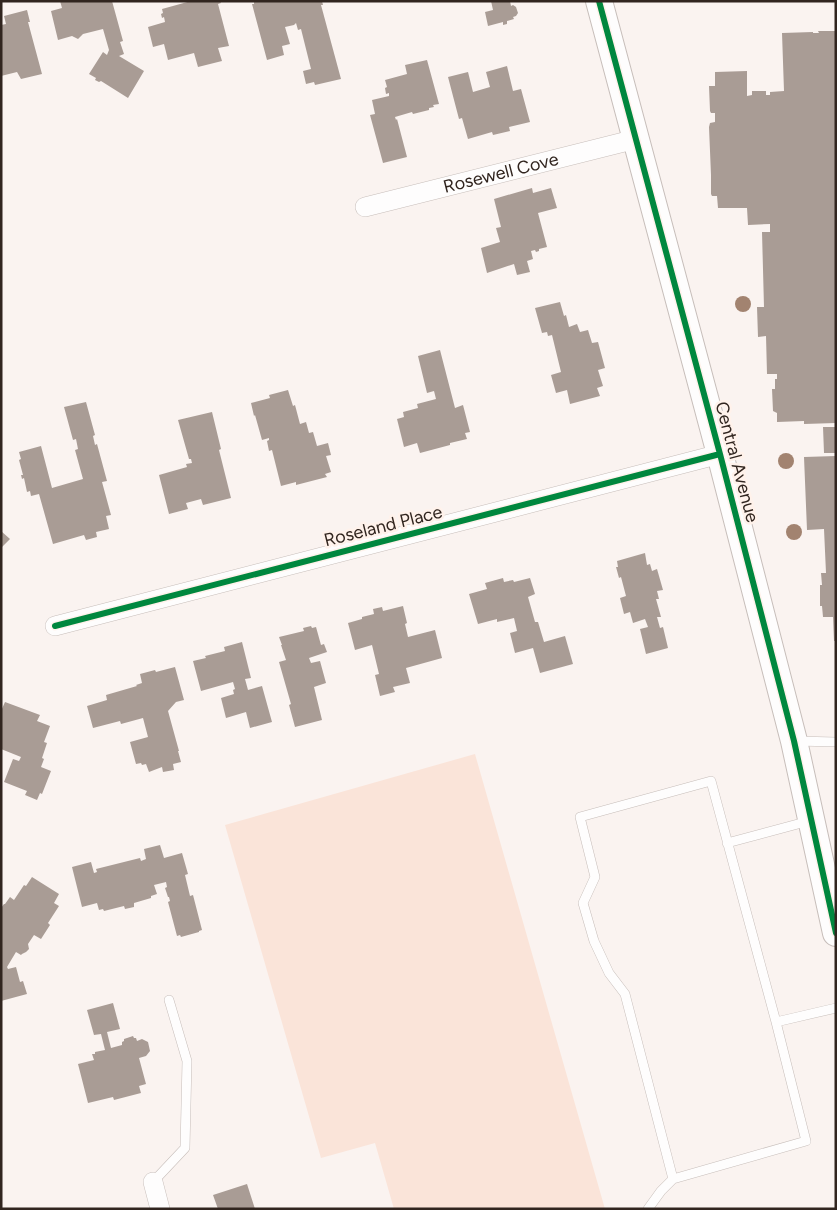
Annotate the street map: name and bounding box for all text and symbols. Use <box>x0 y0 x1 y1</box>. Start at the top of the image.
street label: Rosewell Cove <box>441 148 561 198</box>
street label: Central Avenue <box>710 399 764 525</box>
street label: Roseland Place <box>322 501 445 551</box>

